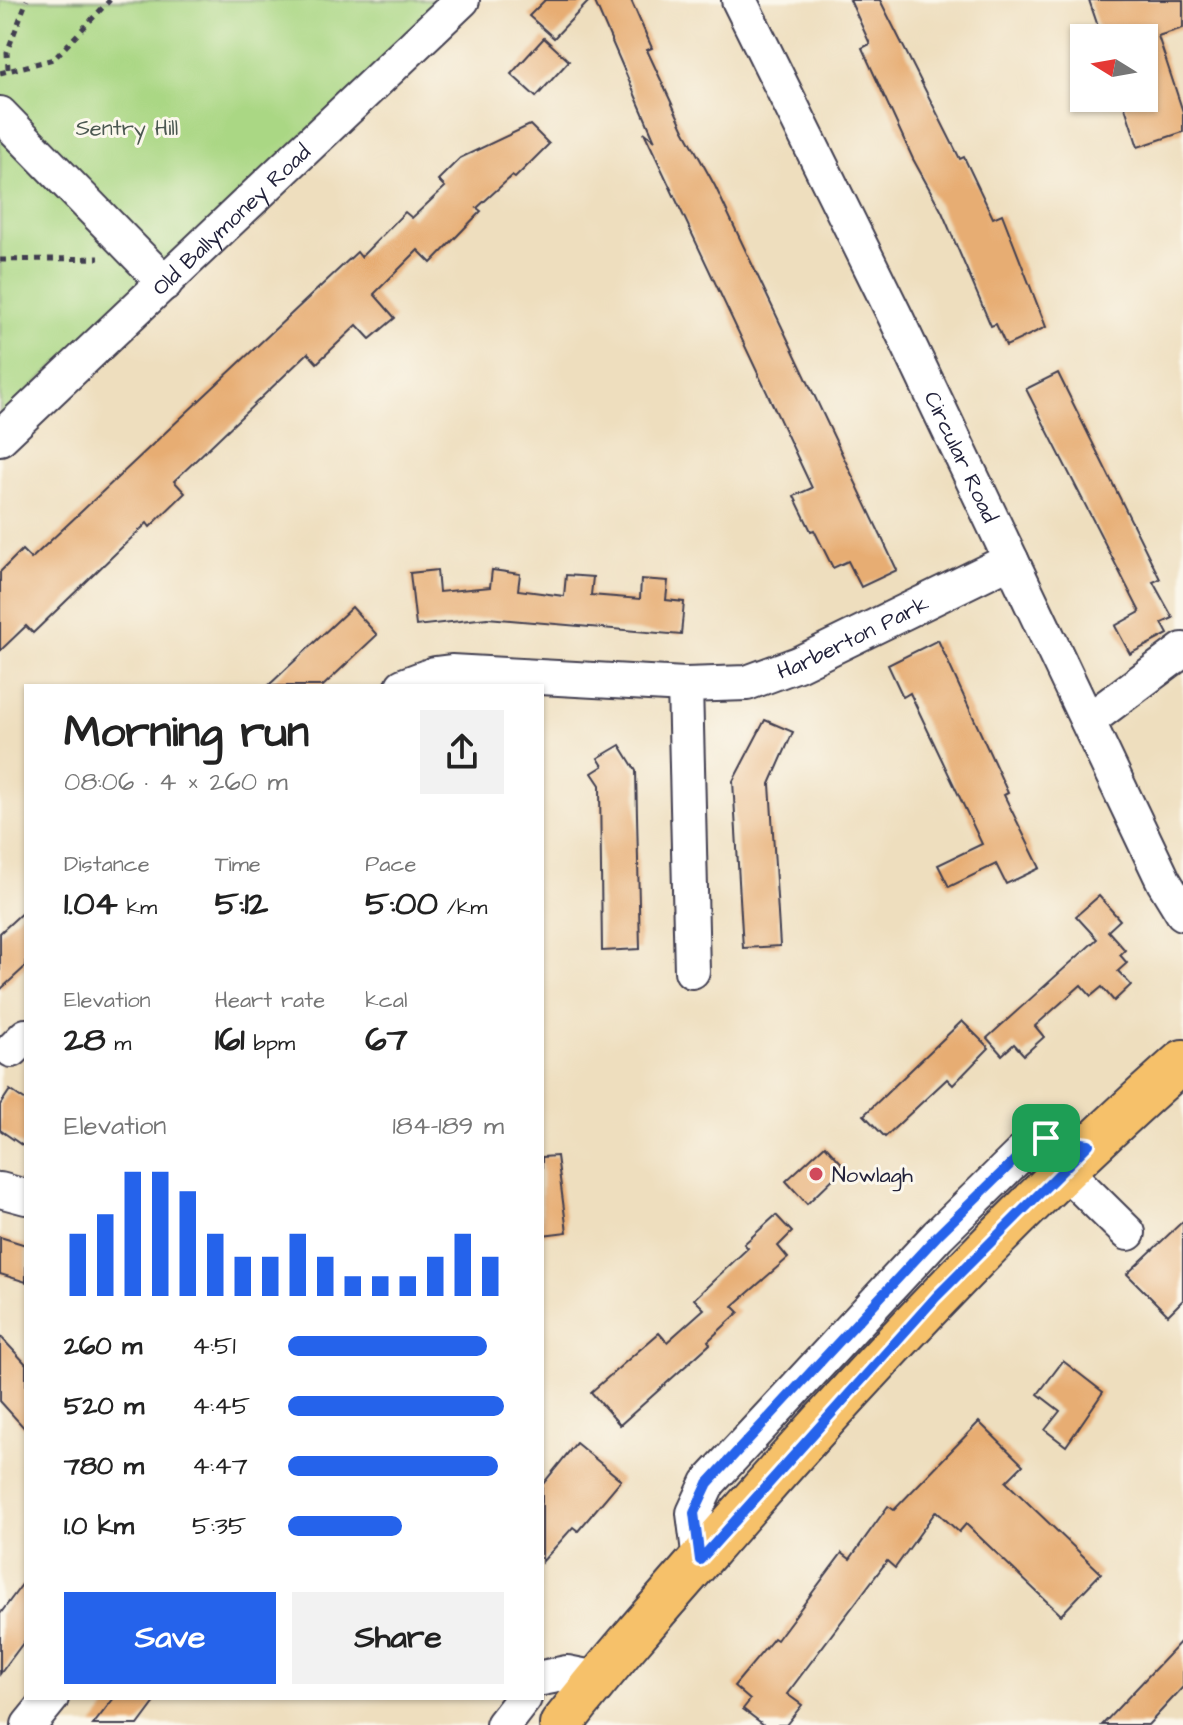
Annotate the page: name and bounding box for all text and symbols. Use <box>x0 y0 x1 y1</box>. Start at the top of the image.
north arrow <box>1070 24 1158 112</box>
map controls <box>1070 24 1158 112</box>
park label: Sentry Hill <box>76 113 178 145</box>
street label: Old Ballymoney Road <box>146 137 318 303</box>
street label: Circular Road <box>916 386 1005 528</box>
street label: Harberton Park <box>773 588 935 687</box>
text: Morning run <box>64 703 309 764</box>
button: share <box>420 710 504 794</box>
text: 08:06 · 4 × 260 m <box>64 764 288 800</box>
text: Distance <box>64 849 150 880</box>
text: Time <box>215 849 261 880</box>
text: Pace <box>365 849 416 880</box>
text: 1.04 <box>64 880 118 928</box>
text: 5:12 <box>215 880 268 928</box>
text: 5:00 <box>365 880 438 928</box>
text: km <box>118 892 157 923</box>
text: /km <box>438 892 487 923</box>
text: Elevation <box>64 985 151 1016</box>
text: Heart rate <box>215 985 325 1016</box>
text: kcal <box>365 985 407 1016</box>
text: 28 <box>64 1016 106 1064</box>
text: 161 <box>215 1016 245 1064</box>
text: 67 <box>365 1016 408 1064</box>
text: m <box>106 1028 131 1059</box>
text: bpm <box>245 1028 295 1059</box>
pin <box>1012 1104 1080 1172</box>
text: Elevation <box>64 1108 166 1144</box>
text: 184–189 m <box>392 1108 504 1144</box>
icon: arrive <box>1024 1116 1068 1160</box>
place label: Nowlagh <box>832 1160 913 1192</box>
marker: Nowlagh <box>807 1165 825 1183</box>
text: 260 m <box>64 1328 142 1364</box>
text: 4:51 <box>192 1328 236 1364</box>
text: 520 m <box>64 1388 144 1424</box>
text: 4:45 <box>192 1388 250 1424</box>
text: 780 m <box>64 1448 144 1484</box>
text: 4:47 <box>192 1448 248 1484</box>
text: 1.0 km <box>64 1508 134 1544</box>
text: 5:35 <box>192 1508 246 1544</box>
button: Save <box>64 1592 276 1684</box>
button: Share <box>292 1592 504 1684</box>

